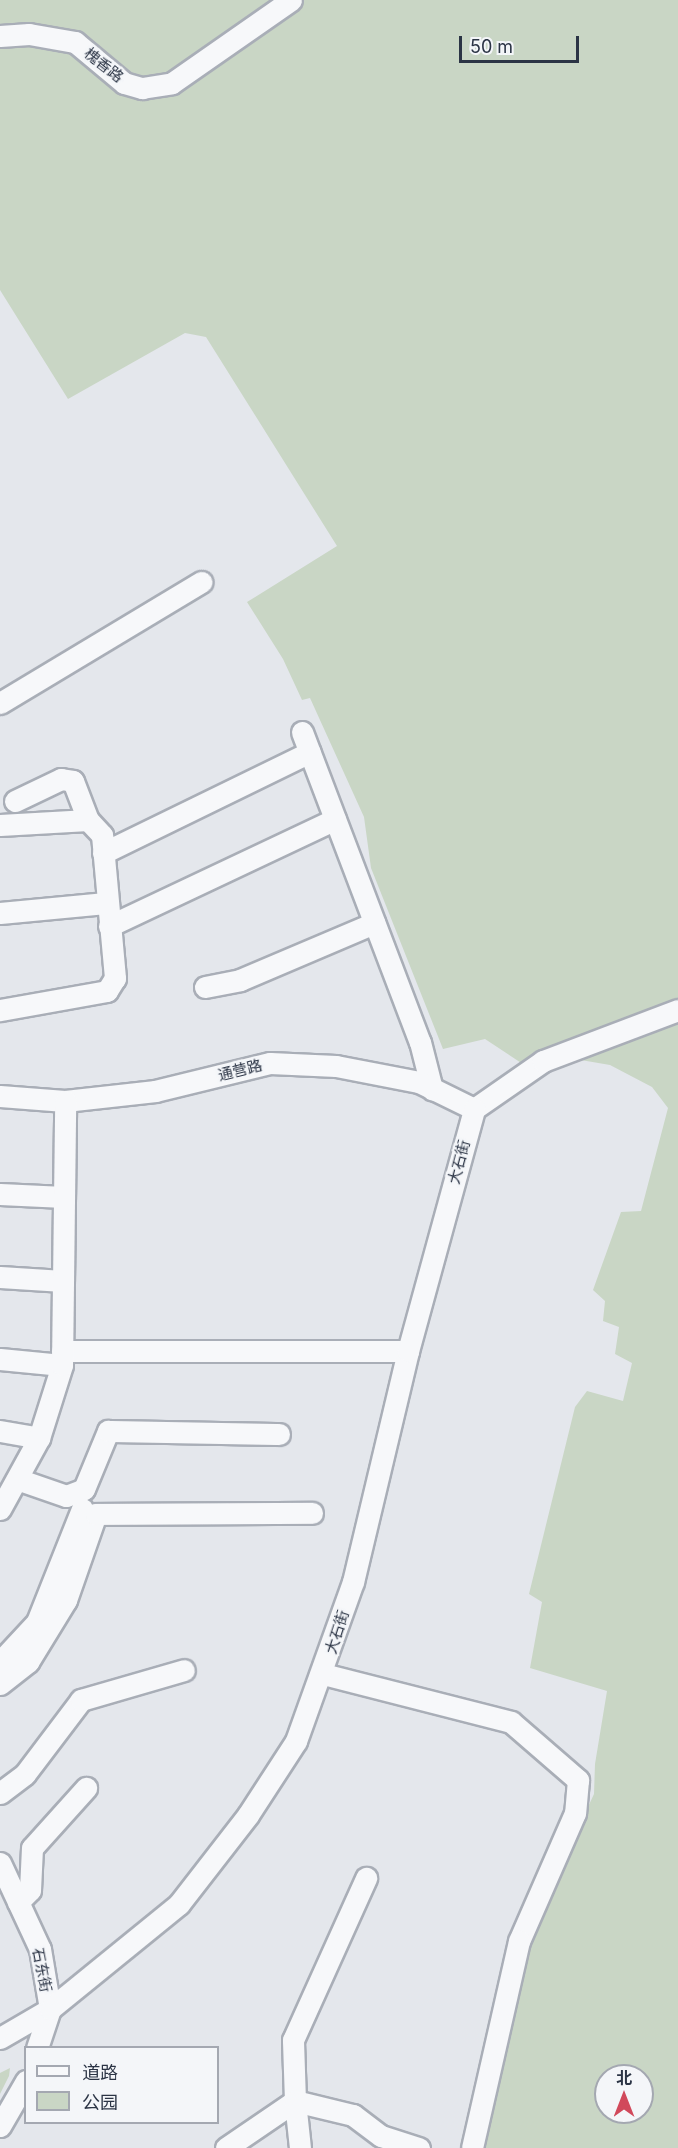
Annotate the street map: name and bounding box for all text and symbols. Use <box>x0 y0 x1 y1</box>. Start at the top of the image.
scale bar <box>462 24 582 62</box>
text: 50 m <box>470 36 513 57</box>
street label: 槐香路 <box>81 44 127 86</box>
street label: 通营路 <box>216 1056 264 1084</box>
street label: 大石街 <box>444 1138 474 1186</box>
street label: 大石街 <box>321 1608 353 1656</box>
street label: 石东街 <box>29 1946 55 1994</box>
legend <box>24 2046 219 2124</box>
text: 道路 <box>82 2062 118 2083</box>
north arrow <box>594 2064 654 2124</box>
text: 北 <box>616 2068 632 2088</box>
text: 公园 <box>82 2092 118 2113</box>

